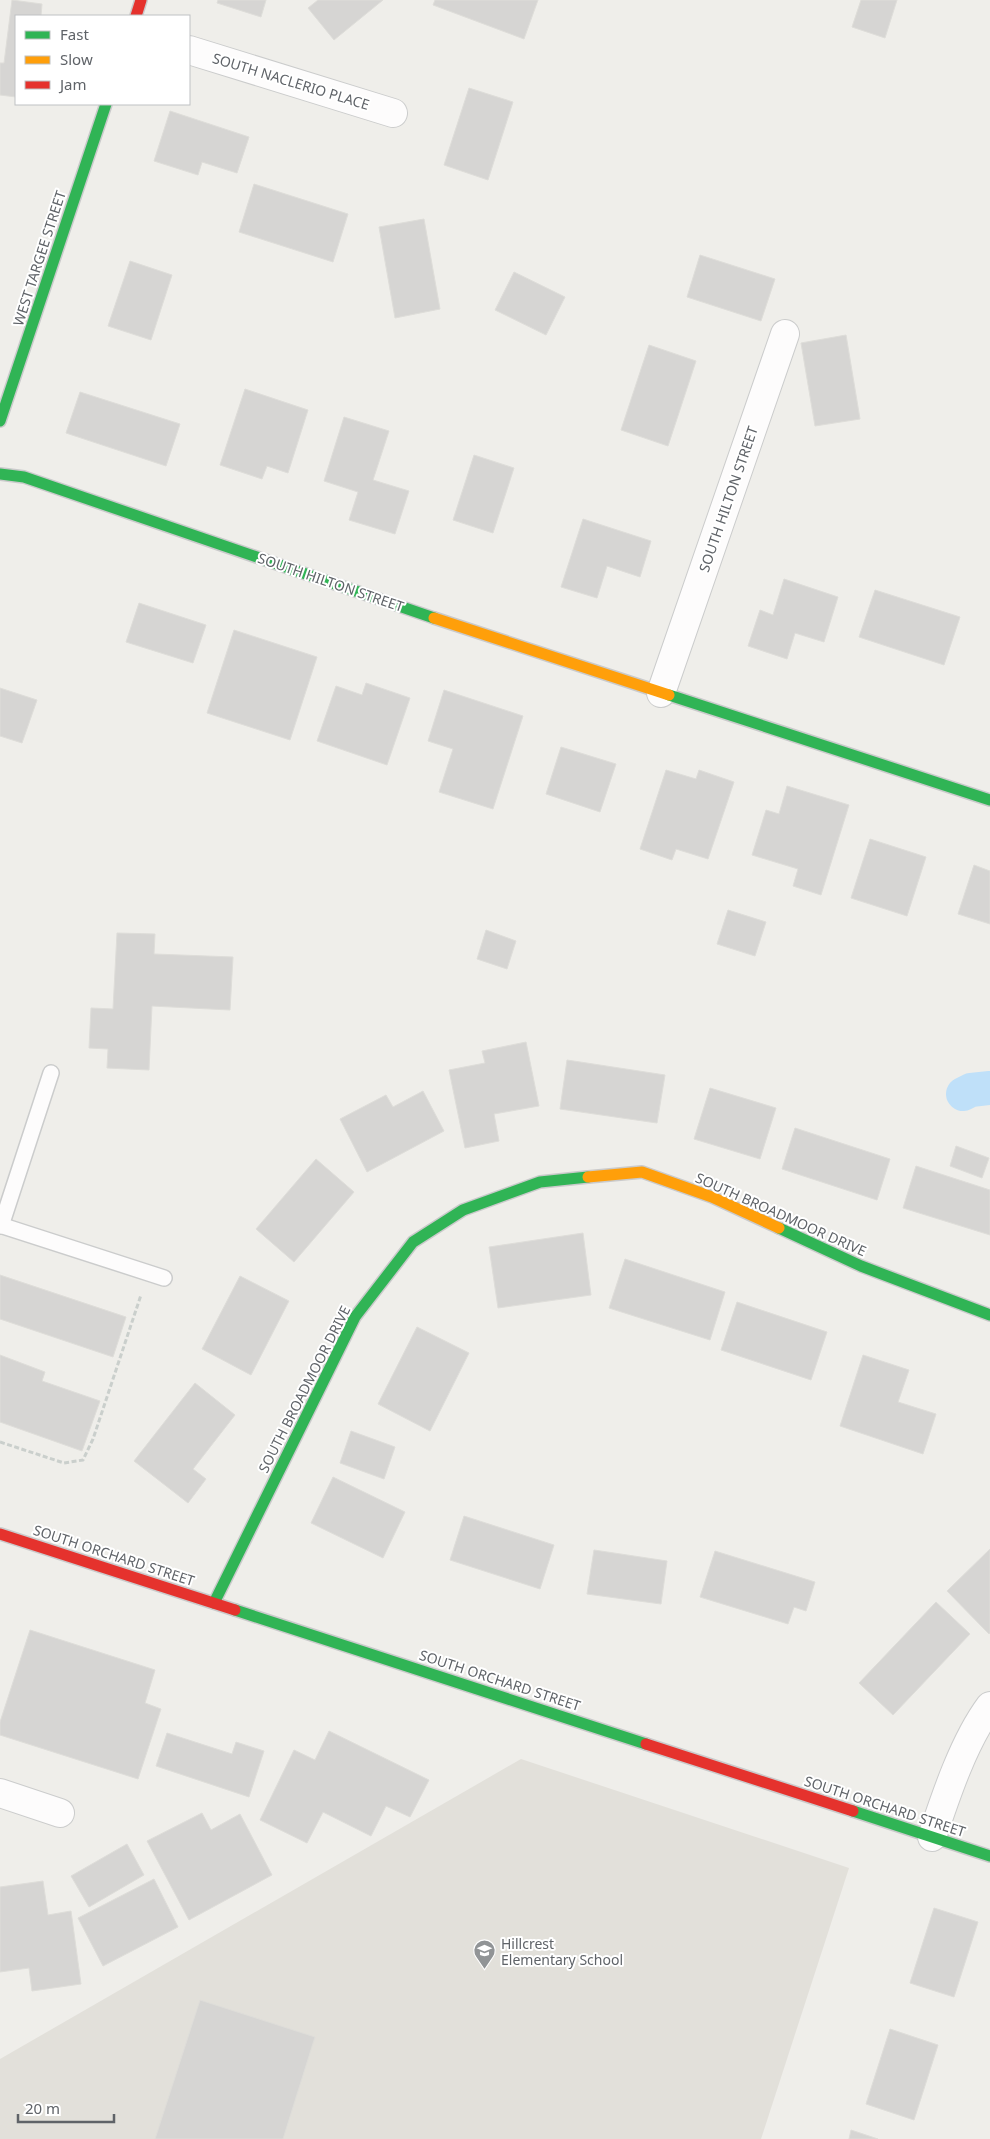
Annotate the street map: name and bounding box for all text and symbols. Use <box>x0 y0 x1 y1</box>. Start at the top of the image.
legend <box>15 15 190 105</box>
text: Fast <box>60 24 89 44</box>
street label: SOUTH NACLERIO PLACE <box>210 48 372 114</box>
text: Slow <box>60 49 93 69</box>
text: Jam <box>58 74 87 94</box>
street label: WEST TARGEE STREET <box>8 188 70 328</box>
street label: SOUTH HILTON STREET <box>694 423 762 574</box>
street label: SOUTH HILTON STREET <box>256 548 407 616</box>
street label: SOUTH BROADMOOR DRIVE <box>693 1168 869 1260</box>
street label: SOUTH BROADMOOR DRIVE <box>254 1302 354 1476</box>
street label: SOUTH ORCHARD STREET <box>31 1520 197 1590</box>
street label: SOUTH ORCHARD STREET <box>417 1645 583 1715</box>
street label: SOUTH ORCHARD STREET <box>802 1771 968 1841</box>
place label: Hillcrest Elementary School <box>501 1934 623 1969</box>
school or university icon: Hillcrest Elementary School <box>473 1939 497 1970</box>
scale bar <box>18 2092 114 2124</box>
text: 20 m <box>25 2098 60 2118</box>

